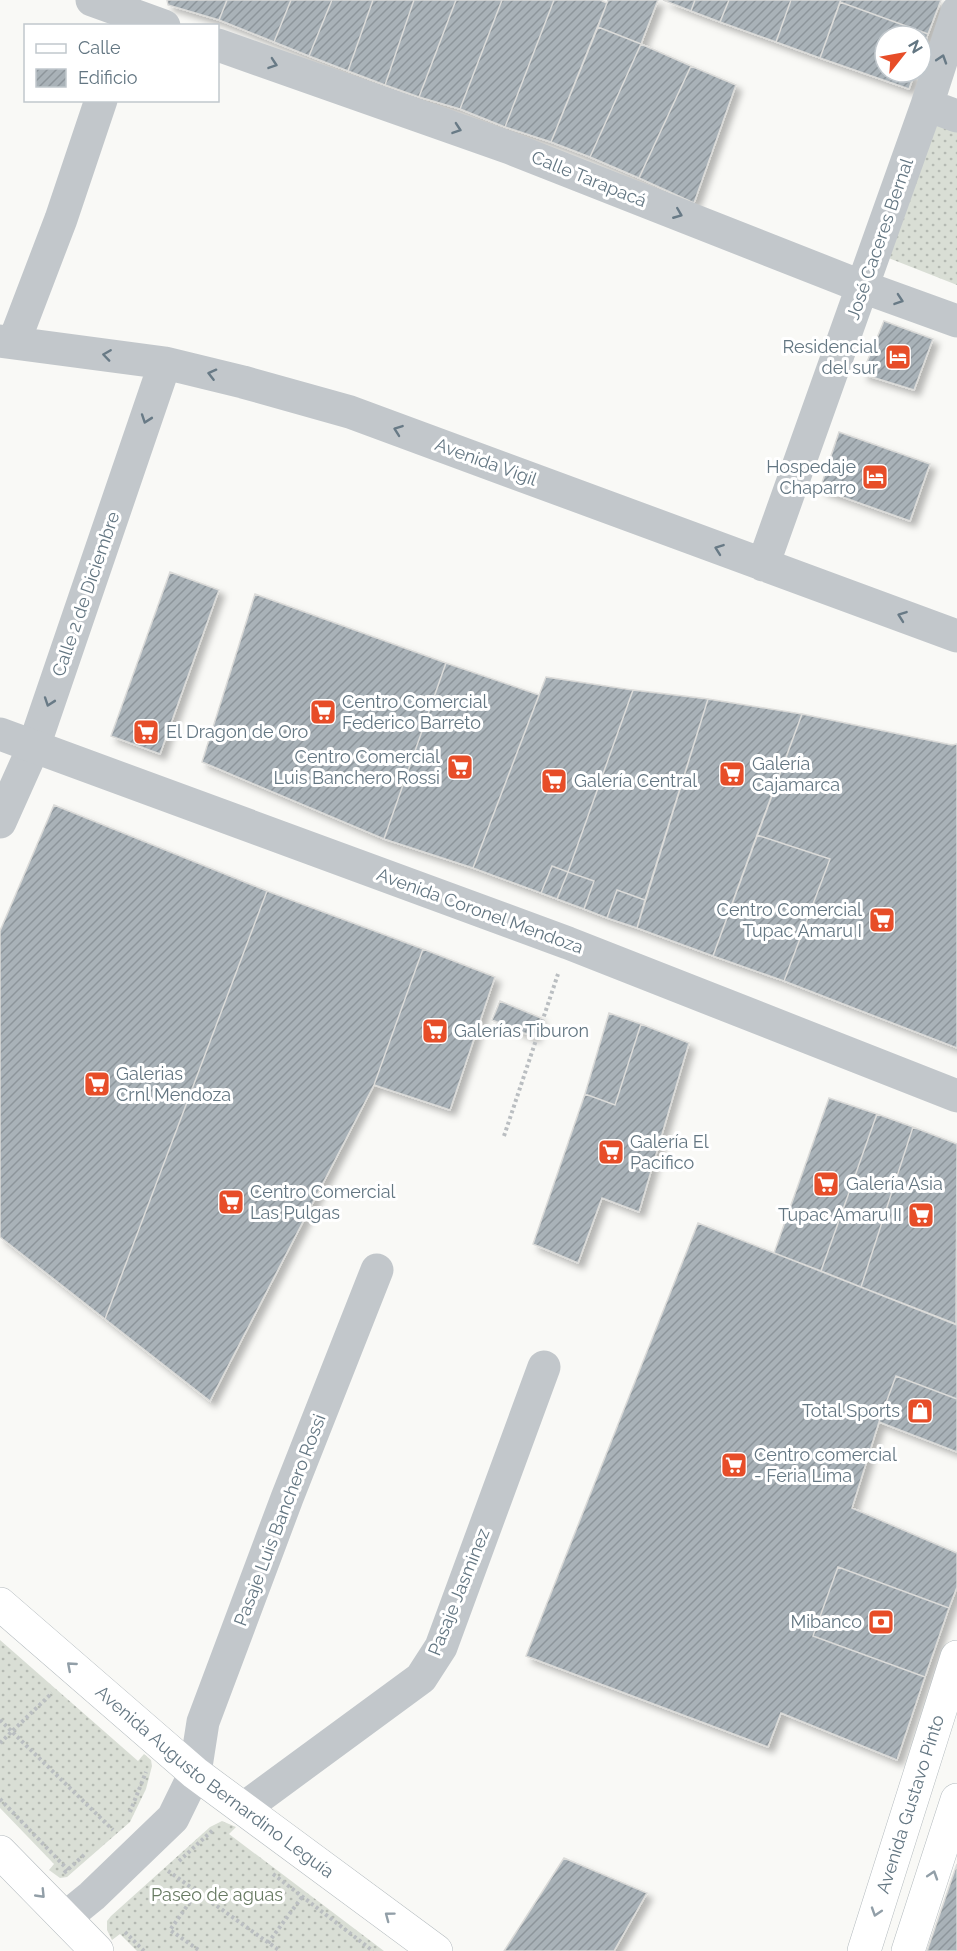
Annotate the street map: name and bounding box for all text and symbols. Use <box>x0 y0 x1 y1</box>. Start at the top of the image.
legend <box>24 24 219 102</box>
north arrow <box>873 24 933 84</box>
text: N <box>904 36 927 57</box>
text: Calle <box>78 37 121 58</box>
one-way arrow <box>935 54 947 65</box>
one-way arrow <box>267 57 278 69</box>
text: Edificio <box>78 67 138 88</box>
one-way arrow <box>451 121 461 134</box>
street label: Calle Tarapacá <box>529 146 650 211</box>
street label: José Caceres Bernal <box>842 155 917 322</box>
one-way arrow <box>671 207 682 219</box>
one-way arrow <box>893 293 903 306</box>
place label: Residencial del sur <box>783 336 879 378</box>
hotel icon: Residencial del sur <box>883 342 913 372</box>
one-way arrow <box>103 349 112 361</box>
one-way arrow <box>207 369 217 382</box>
one-way arrow <box>141 413 154 424</box>
one-way arrow <box>393 425 404 438</box>
street label: Avenida Vigil <box>432 433 540 490</box>
place label: Hospedaje Chaparro <box>766 456 856 498</box>
hotel icon: Hospedaje Chaparro <box>860 462 890 492</box>
street label: Calle 2 de Diciembre <box>47 508 124 679</box>
one-way arrow <box>714 544 725 556</box>
one-way arrow <box>897 611 908 624</box>
place label: Centro Comercial Federico Barreto <box>342 691 487 733</box>
one-way arrow <box>44 696 56 707</box>
supermarket icon: Centro Comercial Federico Barreto <box>308 697 338 727</box>
supermarket icon: El Dragon de Oro <box>131 717 161 747</box>
place label: El Dragon de Oro <box>166 721 309 742</box>
place label: Centro Comercial Luis Banchero Rossi <box>274 746 440 788</box>
supermarket icon: Centro Comercial Luis Banchero Rossi <box>445 752 475 782</box>
place label: Galería Cajamarca <box>752 753 840 795</box>
supermarket icon: Galería Cajamarca <box>717 759 747 789</box>
supermarket icon: Galería Central <box>539 766 569 796</box>
place label: Galería Central <box>574 770 697 791</box>
street label: Avenida Coronel Mendoza <box>374 863 586 958</box>
place label: Centro Comercial Tupac Amaru I <box>717 899 862 941</box>
supermarket icon: Centro Comercial Tupac Amaru I <box>867 905 897 935</box>
supermarket icon: Galerías Tiburon <box>420 1016 450 1046</box>
place label: Galerías Tiburon <box>454 1020 589 1041</box>
place label: Galerias Crnl Mendoza <box>116 1063 231 1105</box>
supermarket icon: Galerias Crnl Mendoza <box>82 1069 112 1099</box>
place label: Galería El Pacifico <box>630 1131 709 1173</box>
supermarket icon: Galería El Pacifico <box>596 1137 626 1167</box>
supermarket icon: Galería Asia <box>811 1169 841 1199</box>
place label: Galería Asia <box>846 1173 943 1194</box>
place label: Centro Comercial Las Pulgas <box>250 1181 395 1223</box>
supermarket icon: Centro Comercial Las Pulgas <box>216 1187 246 1217</box>
supermarket icon: Tupac Amaru II <box>906 1200 936 1230</box>
place label: Tupac Amaru II <box>778 1204 902 1225</box>
shop icon: Total Sports <box>905 1396 935 1426</box>
place label: Total Sports <box>802 1400 900 1421</box>
street label: Pasaje Luis Banchero Rossi <box>229 1411 330 1629</box>
place label: Centro comercial - Feria Lima <box>754 1444 897 1486</box>
supermarket icon: Centro comercial - Feria Lima <box>719 1450 749 1480</box>
street label: Pasaje Jasminez <box>423 1525 494 1659</box>
bank icon: Mibanco <box>866 1607 896 1637</box>
place label: Mibanco <box>790 1611 862 1632</box>
one-way arrow <box>67 1662 78 1673</box>
street label: Avenida Augusto Bernardino Leguía <box>92 1681 338 1882</box>
street label: Avenida Gustavo Pinto <box>872 1712 948 1896</box>
one-way arrow <box>926 1870 938 1881</box>
park label: Paseo de aguas <box>151 1884 283 1905</box>
one-way arrow <box>34 1887 45 1897</box>
one-way arrow <box>871 1906 883 1917</box>
one-way arrow <box>384 1912 395 1923</box>

